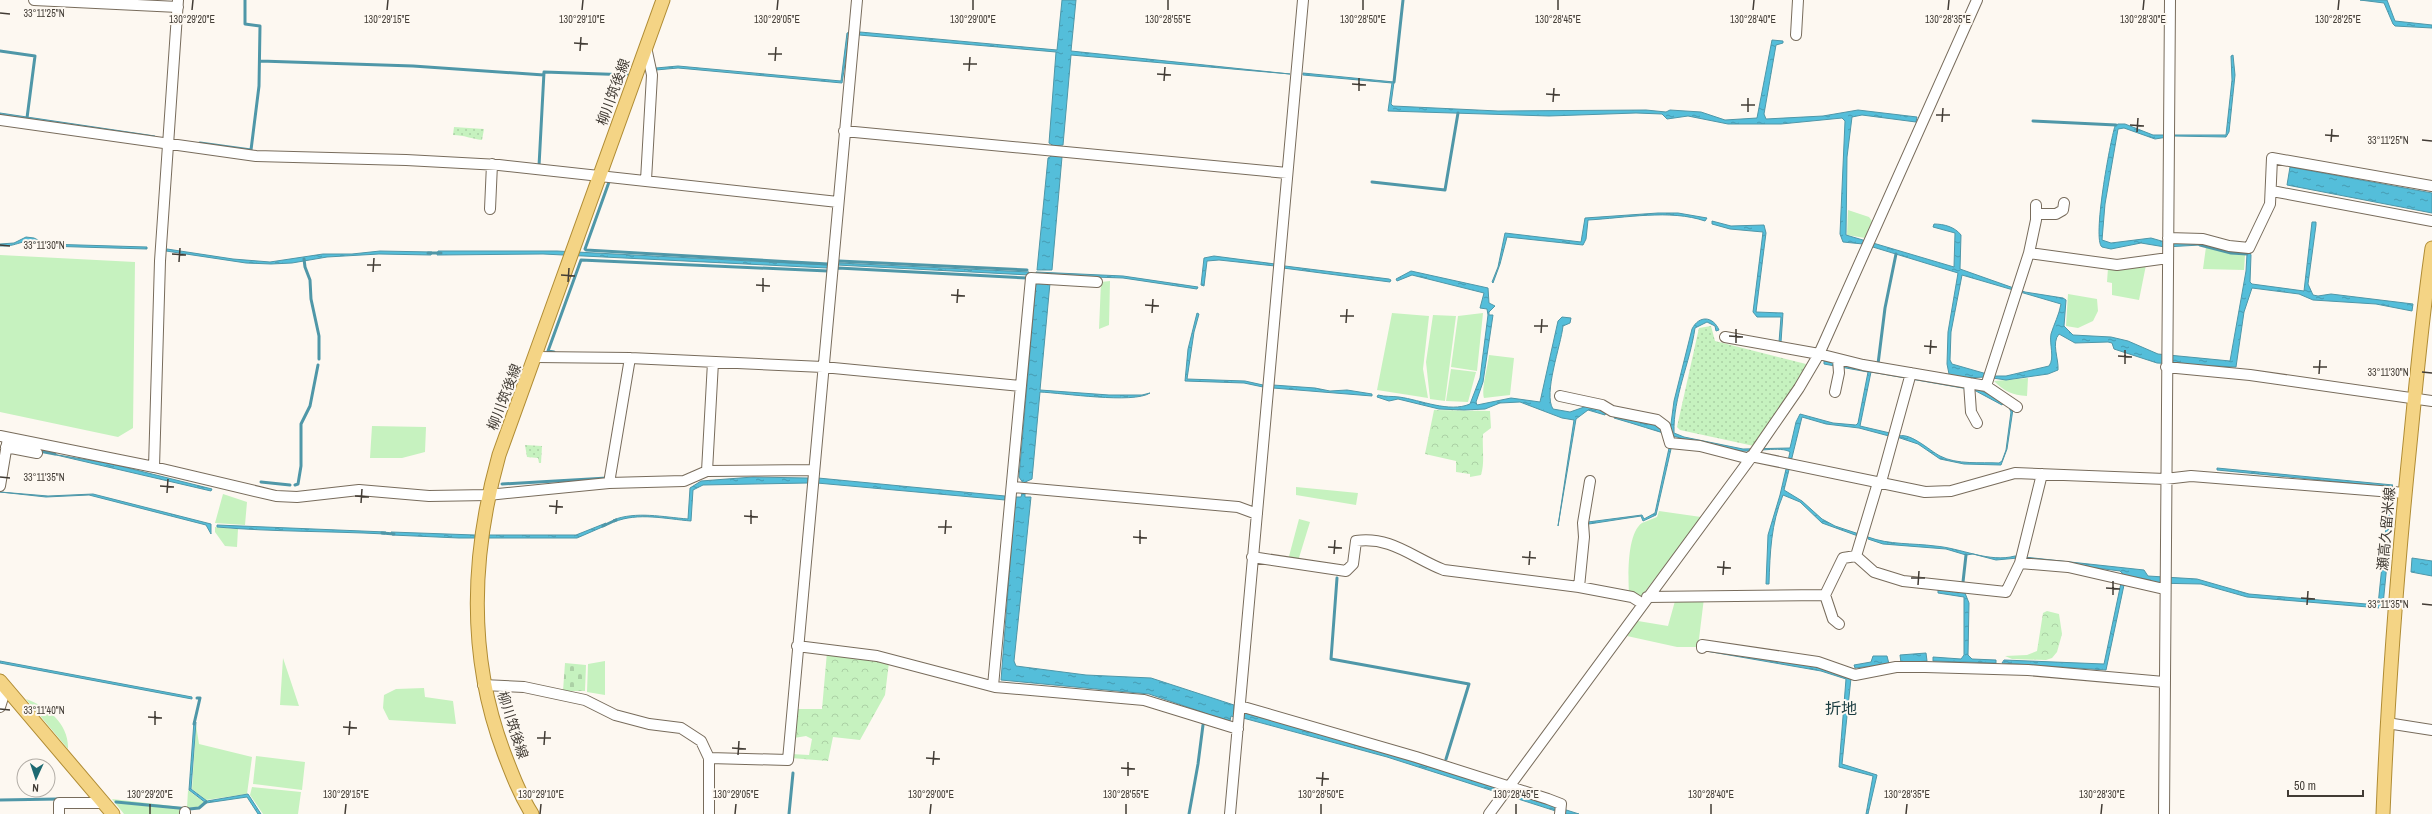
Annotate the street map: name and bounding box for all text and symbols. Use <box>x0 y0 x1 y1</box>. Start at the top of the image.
text: 33°11'25"N <box>23 7 65 20</box>
text: 130°29'20"E <box>169 13 215 26</box>
text: 130°29'15"E <box>364 13 410 26</box>
text: 130°29'10"E <box>559 13 605 26</box>
text: 130°29'05"E <box>754 13 800 26</box>
text: 130°29'00"E <box>950 13 996 26</box>
text: 130°28'55"E <box>1145 13 1191 26</box>
text: 130°28'50"E <box>1340 13 1386 26</box>
text: 130°28'45"E <box>1535 13 1581 26</box>
text: 130°28'40"E <box>1730 13 1776 26</box>
text: 130°28'35"E <box>1925 13 1971 26</box>
text: 130°28'30"E <box>2120 13 2166 26</box>
text: 130°28'25"E <box>2315 13 2361 26</box>
street label: 柳川筑後線 <box>593 56 633 128</box>
text: 33°11'25"N <box>2367 134 2409 147</box>
text: 33°11'30"N <box>23 239 65 252</box>
street label: 柳川筑後線 <box>483 361 525 433</box>
text: 33°11'30"N <box>2367 366 2409 379</box>
text: 33°11'35"N <box>23 471 65 484</box>
street label: 瀬高久留米線 <box>2373 486 2399 572</box>
text: 33°11'35"N <box>2367 598 2409 611</box>
street label: 柳川筑後線 <box>494 689 532 761</box>
district label: 折地 <box>1825 697 1857 719</box>
text: 33°11'40"N <box>23 704 65 717</box>
north arrow <box>16 758 56 798</box>
scale bar <box>2288 772 2363 798</box>
text: 50 m <box>2294 778 2316 794</box>
text: N <box>32 781 39 795</box>
text: 130°29'20"E <box>127 788 173 801</box>
text: 130°29'15"E <box>323 788 369 801</box>
text: 130°29'10"E <box>518 788 564 801</box>
text: 130°29'05"E <box>713 788 759 801</box>
text: 130°29'00"E <box>908 788 954 801</box>
text: 130°28'55"E <box>1103 788 1149 801</box>
text: 130°28'50"E <box>1298 788 1344 801</box>
text: 130°28'45"E <box>1493 788 1539 801</box>
text: 130°28'40"E <box>1688 788 1734 801</box>
text: 130°28'35"E <box>1884 788 1930 801</box>
text: 130°28'30"E <box>2079 788 2125 801</box>

